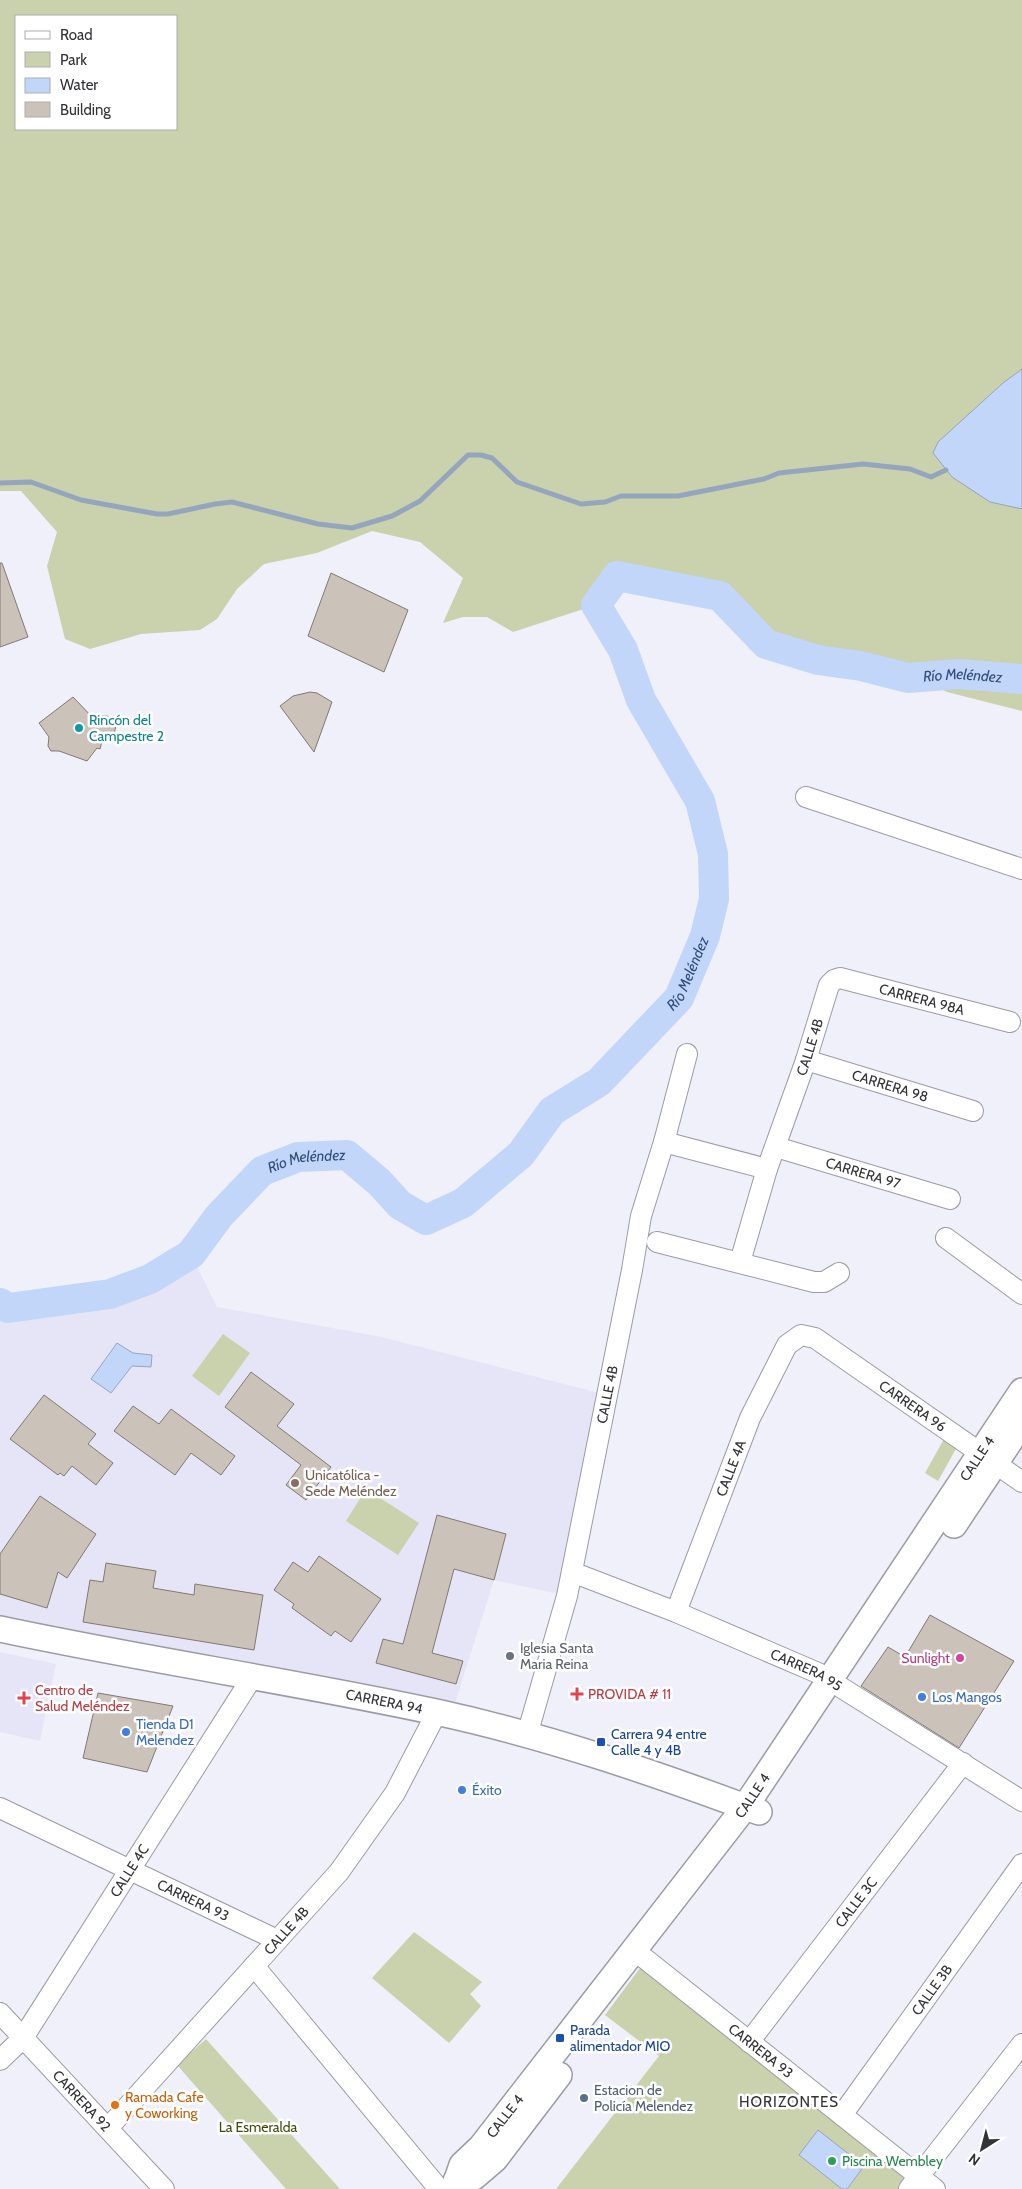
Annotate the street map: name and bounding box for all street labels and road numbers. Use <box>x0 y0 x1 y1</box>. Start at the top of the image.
street label: CARRERA 98A <box>877 980 967 1019</box>
street label: CALLE 4B <box>792 1017 827 1078</box>
street label: CARRERA 98 <box>850 1066 930 1106</box>
street label: CARRERA 97 <box>824 1153 903 1193</box>
street label: CALLE 4B <box>593 1364 622 1425</box>
street label: CARRERA 96 <box>876 1376 950 1436</box>
street label: CALLE 4 <box>956 1433 998 1485</box>
street label: CALLE 4A <box>712 1437 750 1499</box>
street label: CARRERA 95 <box>768 1645 846 1695</box>
street label: CARRERA 94 <box>344 1685 424 1718</box>
street label: CALLE 4 <box>731 1770 774 1822</box>
street label: CALLE 4C <box>106 1841 153 1900</box>
street label: CALLE 3C <box>831 1873 881 1931</box>
street label: CARRERA 93 <box>154 1875 232 1925</box>
street label: CALLE 4B <box>260 1903 313 1958</box>
street label: CALLE 3B <box>907 1961 956 2019</box>
street label: CARRERA 93 <box>725 2020 797 2082</box>
street label: CARRERA 92 <box>49 2066 115 2135</box>
street label: CALLE 4 <box>482 2091 527 2142</box>

